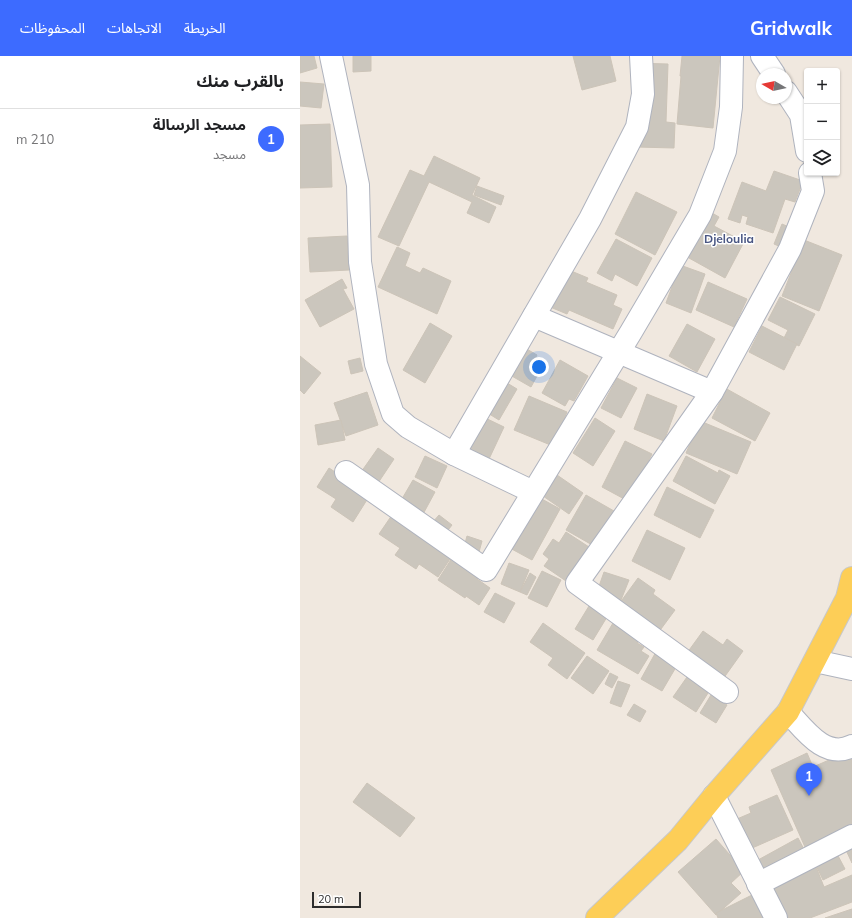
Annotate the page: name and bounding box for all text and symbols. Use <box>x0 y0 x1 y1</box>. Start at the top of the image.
text: Gridwalk <box>750 16 832 40</box>
text: المحفوظات <box>20 19 85 37</box>
text: الاتجاهات <box>107 19 162 37</box>
text: الخريطة <box>184 19 226 37</box>
north arrow <box>756 68 792 104</box>
map controls <box>804 68 840 176</box>
button: + <box>804 68 840 104</box>
text: بالقرب منك <box>196 70 284 91</box>
button: − <box>804 104 840 140</box>
text: مسجد الرسالة <box>153 115 246 134</box>
text: 210 m <box>16 131 54 147</box>
text: 1 <box>267 131 275 147</box>
button: layers <box>804 140 840 176</box>
text: مسجد <box>213 146 246 162</box>
district label: Djeloulia <box>704 231 754 246</box>
your location <box>529 357 549 377</box>
pin: 1 <box>796 763 822 796</box>
scale bar <box>312 890 361 909</box>
text: 20 m <box>318 892 344 906</box>

